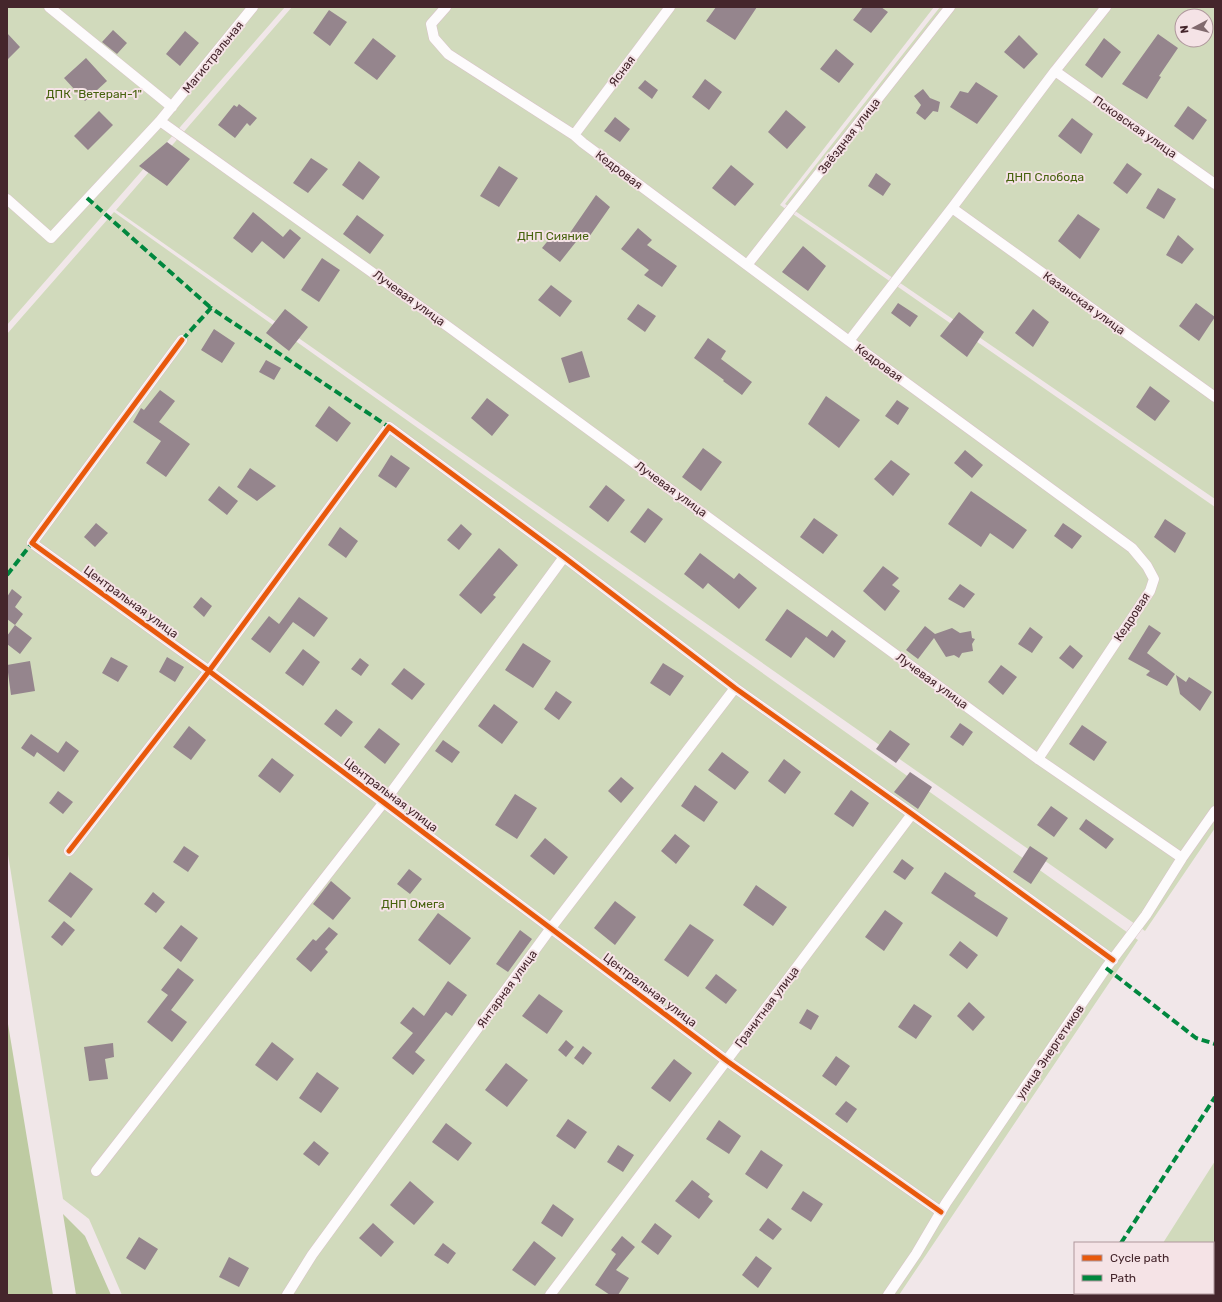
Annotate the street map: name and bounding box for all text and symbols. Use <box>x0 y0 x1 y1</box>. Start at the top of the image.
north arrow <box>1174 8 1214 48</box>
street label: Магистральная <box>180 18 246 96</box>
text: N <box>1178 24 1192 34</box>
street label: Ясная <box>606 53 638 89</box>
park label: ДПК "Ветеран-1" <box>46 87 142 101</box>
street label: Псковская улица <box>1091 93 1179 161</box>
street label: Звёздная улица <box>815 95 883 177</box>
street label: Кедровая <box>593 148 645 192</box>
park label: ДНП Слобода <box>1006 170 1084 184</box>
park label: ДНП Сияние <box>517 229 589 243</box>
street label: Лучевая улица <box>370 267 448 329</box>
street label: Казанская улица <box>1040 269 1128 337</box>
street label: Кедровая <box>853 341 905 385</box>
street label: Лучевая улица <box>632 458 710 520</box>
street label: Центральная улица <box>81 563 181 641</box>
street label: Кедровая <box>1111 590 1153 644</box>
street label: Лучевая улица <box>893 650 971 712</box>
street label: Центральная улица <box>341 755 441 835</box>
park label: ДНП Омега <box>381 897 445 911</box>
street label: Янтарная улица <box>474 947 540 1031</box>
street label: Центральная улица <box>600 950 700 1030</box>
street label: Гранитная улица <box>732 964 802 1050</box>
street label: улица Энергетиков <box>1013 1002 1087 1102</box>
legend <box>1074 1242 1214 1294</box>
text: Cycle path <box>1110 1251 1169 1265</box>
text: Path <box>1110 1271 1136 1285</box>

